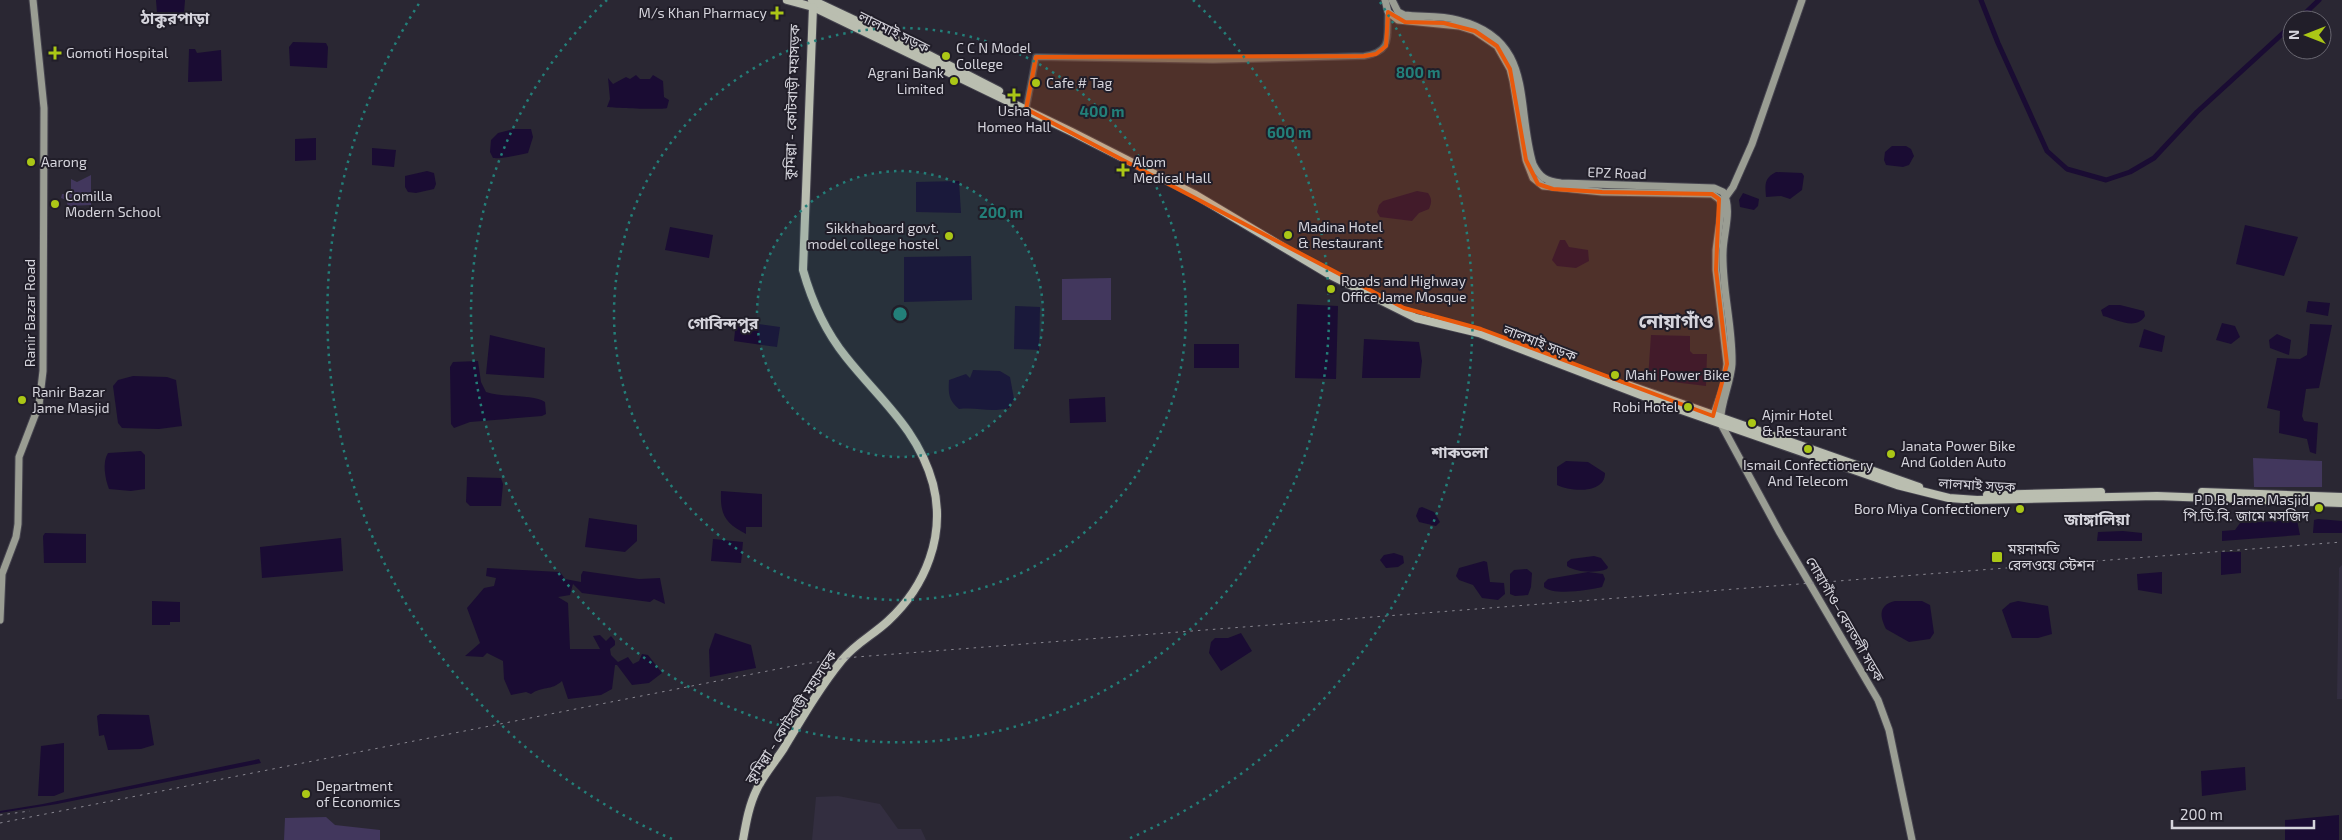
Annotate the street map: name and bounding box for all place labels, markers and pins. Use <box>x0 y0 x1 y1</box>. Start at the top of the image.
place label: M/s Khan Pharmacy <box>638 4 768 21</box>
marker: M/s Khan Pharmacy <box>771 7 783 19</box>
place label: C C N Model College <box>956 39 1032 72</box>
place label: Gomoti Hospital <box>66 44 169 61</box>
marker: Gomoti Hospital <box>48 46 62 60</box>
marker: C C N Model College <box>940 50 952 62</box>
place label: Agrani Bank Limited <box>868 64 944 97</box>
place label: Cafe # Tag <box>1046 74 1112 91</box>
marker: Agrani Bank Limited <box>948 75 960 87</box>
marker: Cafe # Tag <box>1030 77 1042 89</box>
marker: Usha Homeo Hall <box>1008 89 1020 101</box>
place label: Usha Homeo Hall <box>977 102 1052 135</box>
place label: Aarong <box>41 153 87 170</box>
place label: Alom Medical Hall <box>1133 153 1212 186</box>
marker: Aarong <box>25 156 37 168</box>
marker: Alom Medical Hall <box>1117 164 1129 176</box>
place label: Comilla Modern School <box>65 187 161 220</box>
marker: Comilla Modern School <box>49 198 61 210</box>
place label: Madina Hotel & Restaurant <box>1298 218 1384 251</box>
place label: Sikkhaboard govt. model college hostel <box>807 219 940 252</box>
marker: Madina Hotel & Restaurant <box>1282 229 1294 241</box>
marker: Sikkhaboard govt. model college hostel <box>943 230 955 242</box>
place label: Roads and Highway Office Jame Mosque <box>1341 272 1467 305</box>
marker: Roads and Highway Office Jame Mosque <box>1325 283 1337 295</box>
centre of rings <box>891 305 909 323</box>
place label: Mahi Power Bike <box>1625 366 1730 383</box>
marker: Mahi Power Bike <box>1609 369 1621 381</box>
place label: Ranir Bazar Jame Masjid <box>32 383 109 416</box>
marker: Ranir Bazar Jame Masjid <box>16 394 28 406</box>
place label: Robi Hotel <box>1613 398 1679 415</box>
marker: Robi Hotel <box>1682 401 1694 413</box>
place label: Ajmir Hotel & Restaurant <box>1762 406 1847 439</box>
marker: Ajmir Hotel & Restaurant <box>1746 417 1758 429</box>
place label: Janata Power Bike And Golden Auto <box>1901 437 2016 470</box>
marker: Ismail Confectionery And Telecom <box>1802 443 1814 455</box>
marker: Janata Power Bike And Golden Auto <box>1885 448 1897 460</box>
place label: Ismail Confectionery And Telecom <box>1743 456 1874 489</box>
place label: P.D.B. Jame Masjid পি.ডি.বি. জামে মসজিদ <box>2182 491 2309 524</box>
place label: Boro Miya Confectionery <box>1854 500 2011 517</box>
marker: P.D.B. Jame Masjid পি.ডি.বি. জামে মসজিদ <box>2313 502 2325 514</box>
marker: Boro Miya Confectionery <box>2014 503 2026 515</box>
place label: ময়নামতি রেলওয়ে স্টেশন <box>2007 540 2095 573</box>
marker: ময়নামতি রেলওয়ে স্টেশন <box>1990 550 2004 564</box>
place label: Department of Economics <box>316 777 400 810</box>
marker: Department of Economics <box>300 788 312 800</box>

